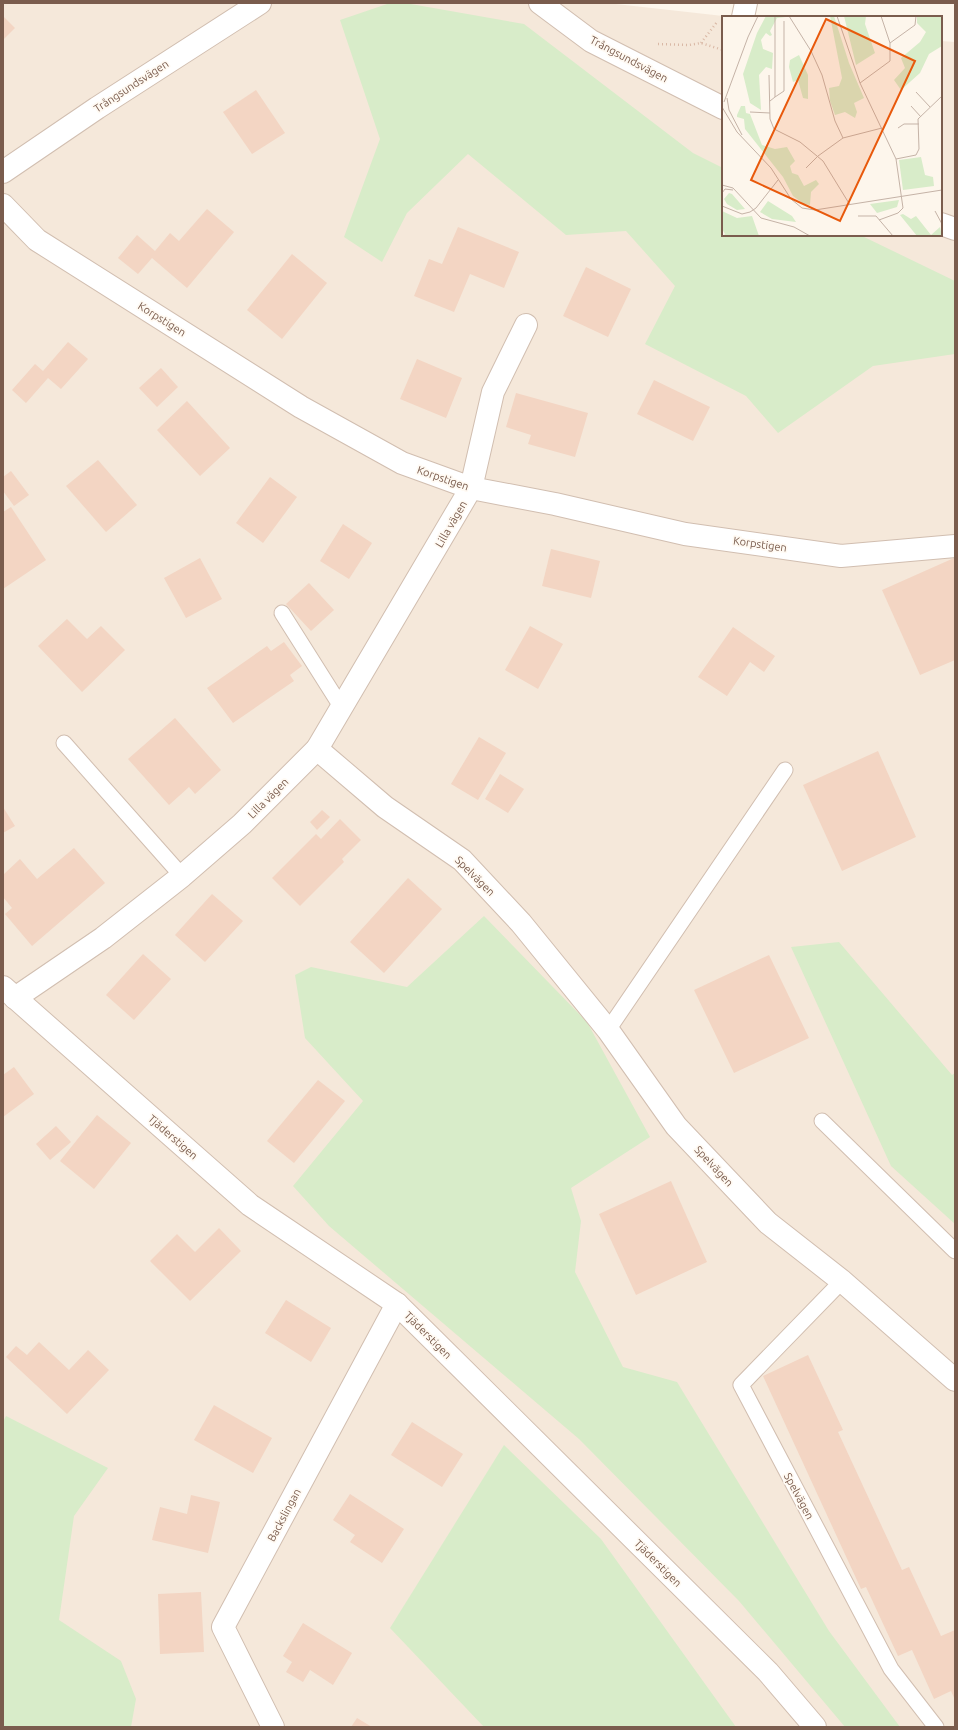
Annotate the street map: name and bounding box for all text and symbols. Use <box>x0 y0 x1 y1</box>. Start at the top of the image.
inset map <box>722 16 942 236</box>
street label: Trångsundsvägen <box>588 33 670 85</box>
street label: Trångsundsvägen <box>91 57 171 115</box>
street label: Korpstigen <box>136 300 188 338</box>
street label: Korpstigen <box>415 464 471 492</box>
street label: Lilla vägen <box>433 499 469 549</box>
street label: Korpstigen <box>732 534 788 554</box>
street label: Lilla vägen <box>245 775 291 821</box>
street label: Spelvägen <box>453 854 497 898</box>
street label: Tjäderstigen <box>146 1112 200 1162</box>
street label: Spelvägen <box>692 1143 736 1189</box>
street label: Tjäderstigen <box>402 1309 454 1361</box>
street label: Spelvägen <box>782 1471 816 1521</box>
street label: Backslingan <box>265 1486 303 1544</box>
street label: Tjäderstigen <box>632 1537 684 1589</box>

